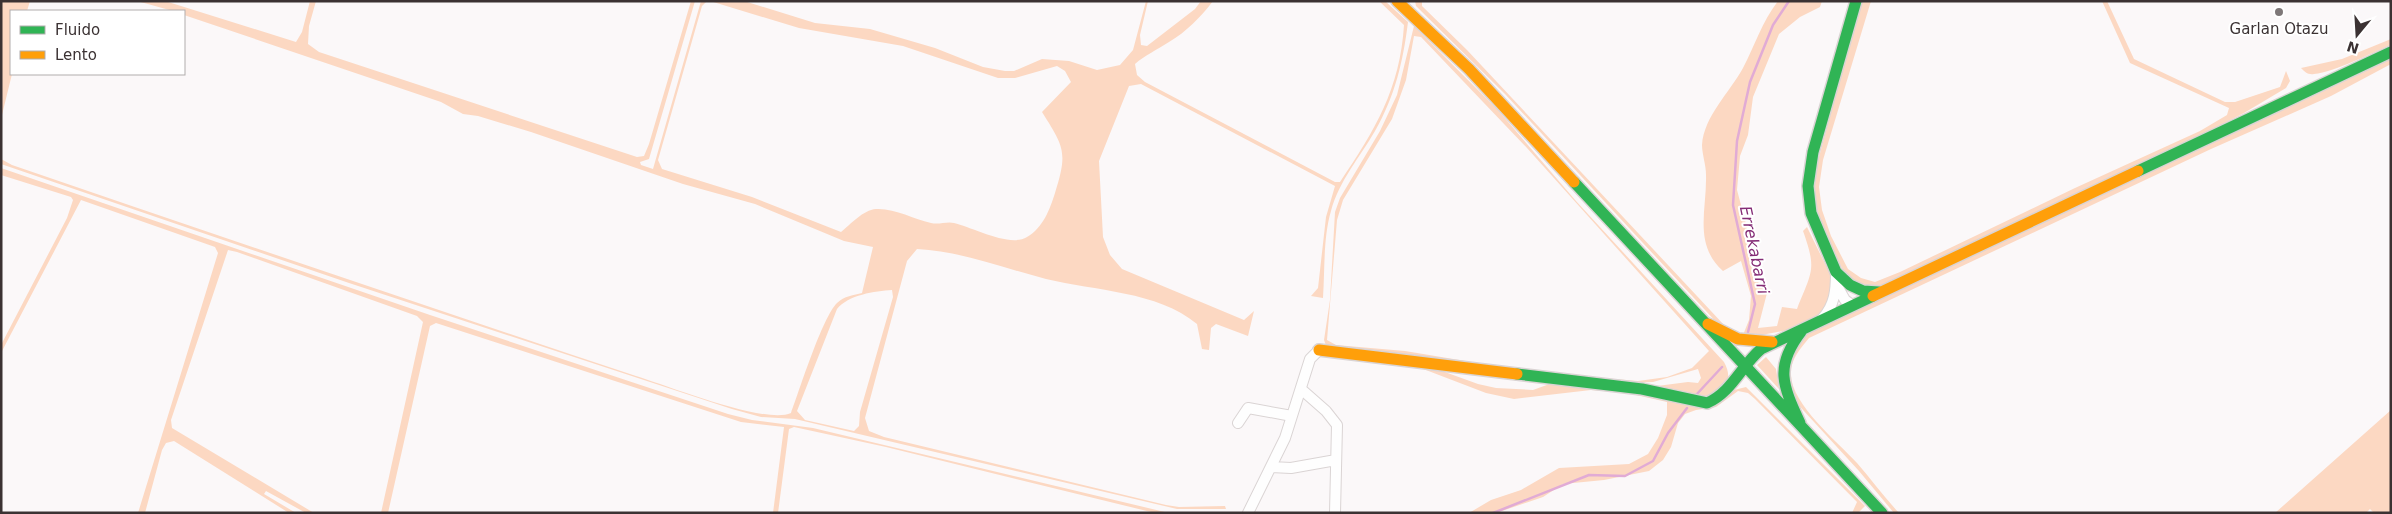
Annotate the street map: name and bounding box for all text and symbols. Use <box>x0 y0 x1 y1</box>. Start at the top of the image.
marker: Garlan Otazu <box>2273 6 2285 18</box>
legend <box>10 10 185 75</box>
north arrow <box>2332 10 2382 60</box>
place label: Garlan Otazu <box>2230 20 2328 38</box>
text: Fluido <box>55 21 100 39</box>
text: N <box>2345 38 2361 57</box>
text: Lento <box>55 46 97 64</box>
water label: Errekabarri <box>1736 204 1773 297</box>

